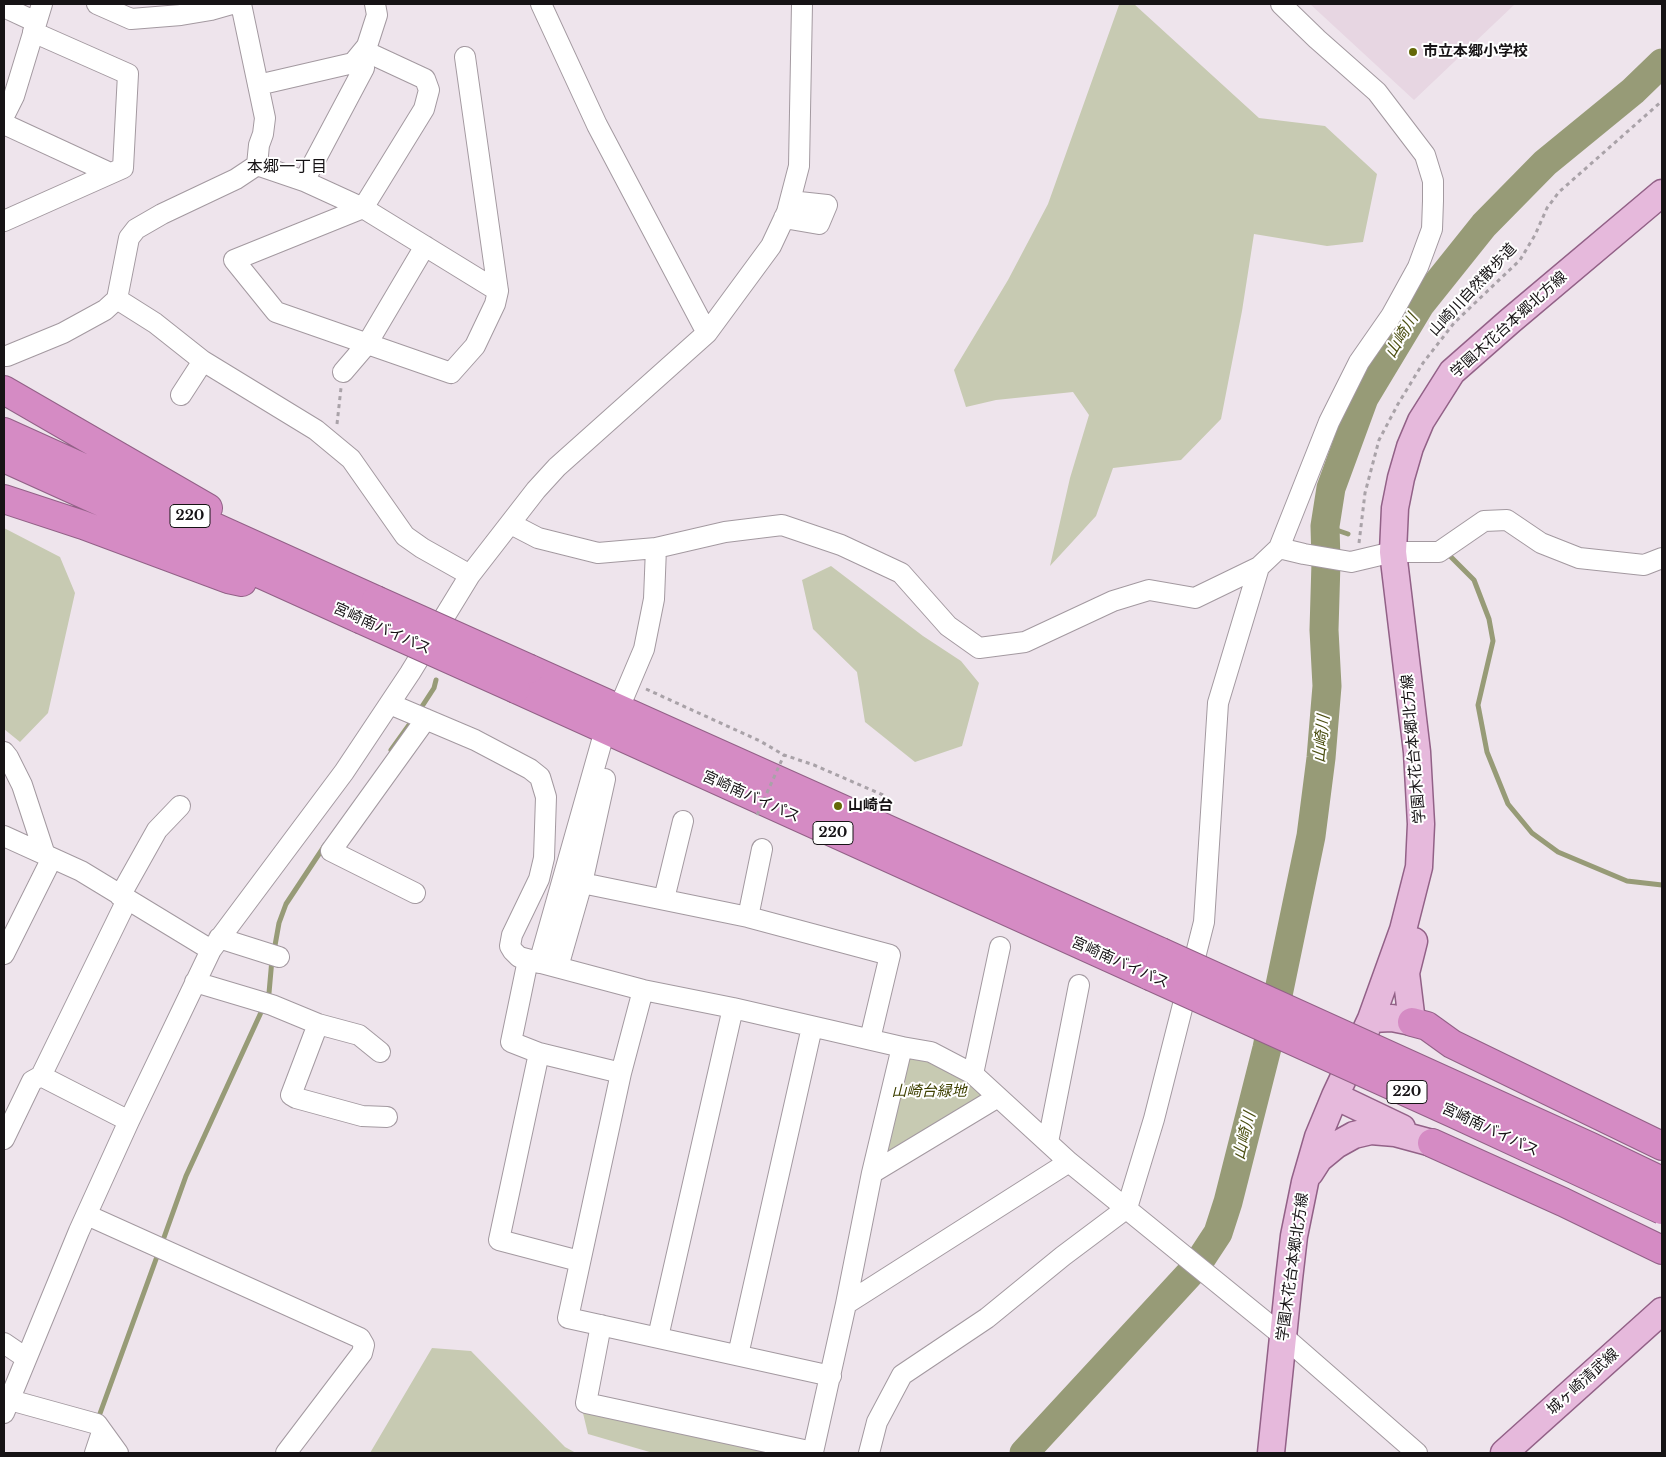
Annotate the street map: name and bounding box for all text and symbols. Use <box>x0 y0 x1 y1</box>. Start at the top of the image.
place label: 市立本郷小学校 <box>1423 43 1528 61</box>
marker: 市立本郷小学校 <box>1407 46 1419 58</box>
district label: 本郷一丁目 <box>247 157 327 177</box>
street label: 山崎川自然散歩道 <box>1425 240 1521 340</box>
street label: 学園木花台本郷北方線 <box>1447 268 1571 382</box>
water label: 山崎川 <box>1381 310 1423 362</box>
road number: 220 <box>170 504 210 528</box>
street label: 宮崎南バイパス <box>330 599 434 659</box>
street label: 学園木花台本郷北方線 <box>1398 674 1430 824</box>
water label: 山崎川 <box>1310 714 1334 764</box>
street label: 宮崎南バイパス <box>699 767 803 827</box>
place label: 山崎台 <box>848 797 893 815</box>
marker: 山崎台 <box>832 800 844 812</box>
road number: 220 <box>813 821 853 844</box>
street label: 宮崎南バイパス <box>1068 933 1172 993</box>
road number: 220 <box>1387 1080 1427 1104</box>
park label: 山崎台緑地 <box>892 1083 966 1101</box>
street label: 宮崎南バイパス <box>1439 1100 1541 1160</box>
water label: 山崎川 <box>1230 1110 1260 1162</box>
street label: 学園木花台本郷北方線 <box>1274 1191 1312 1343</box>
street label: 城ヶ崎清武線 <box>1544 1345 1622 1419</box>

